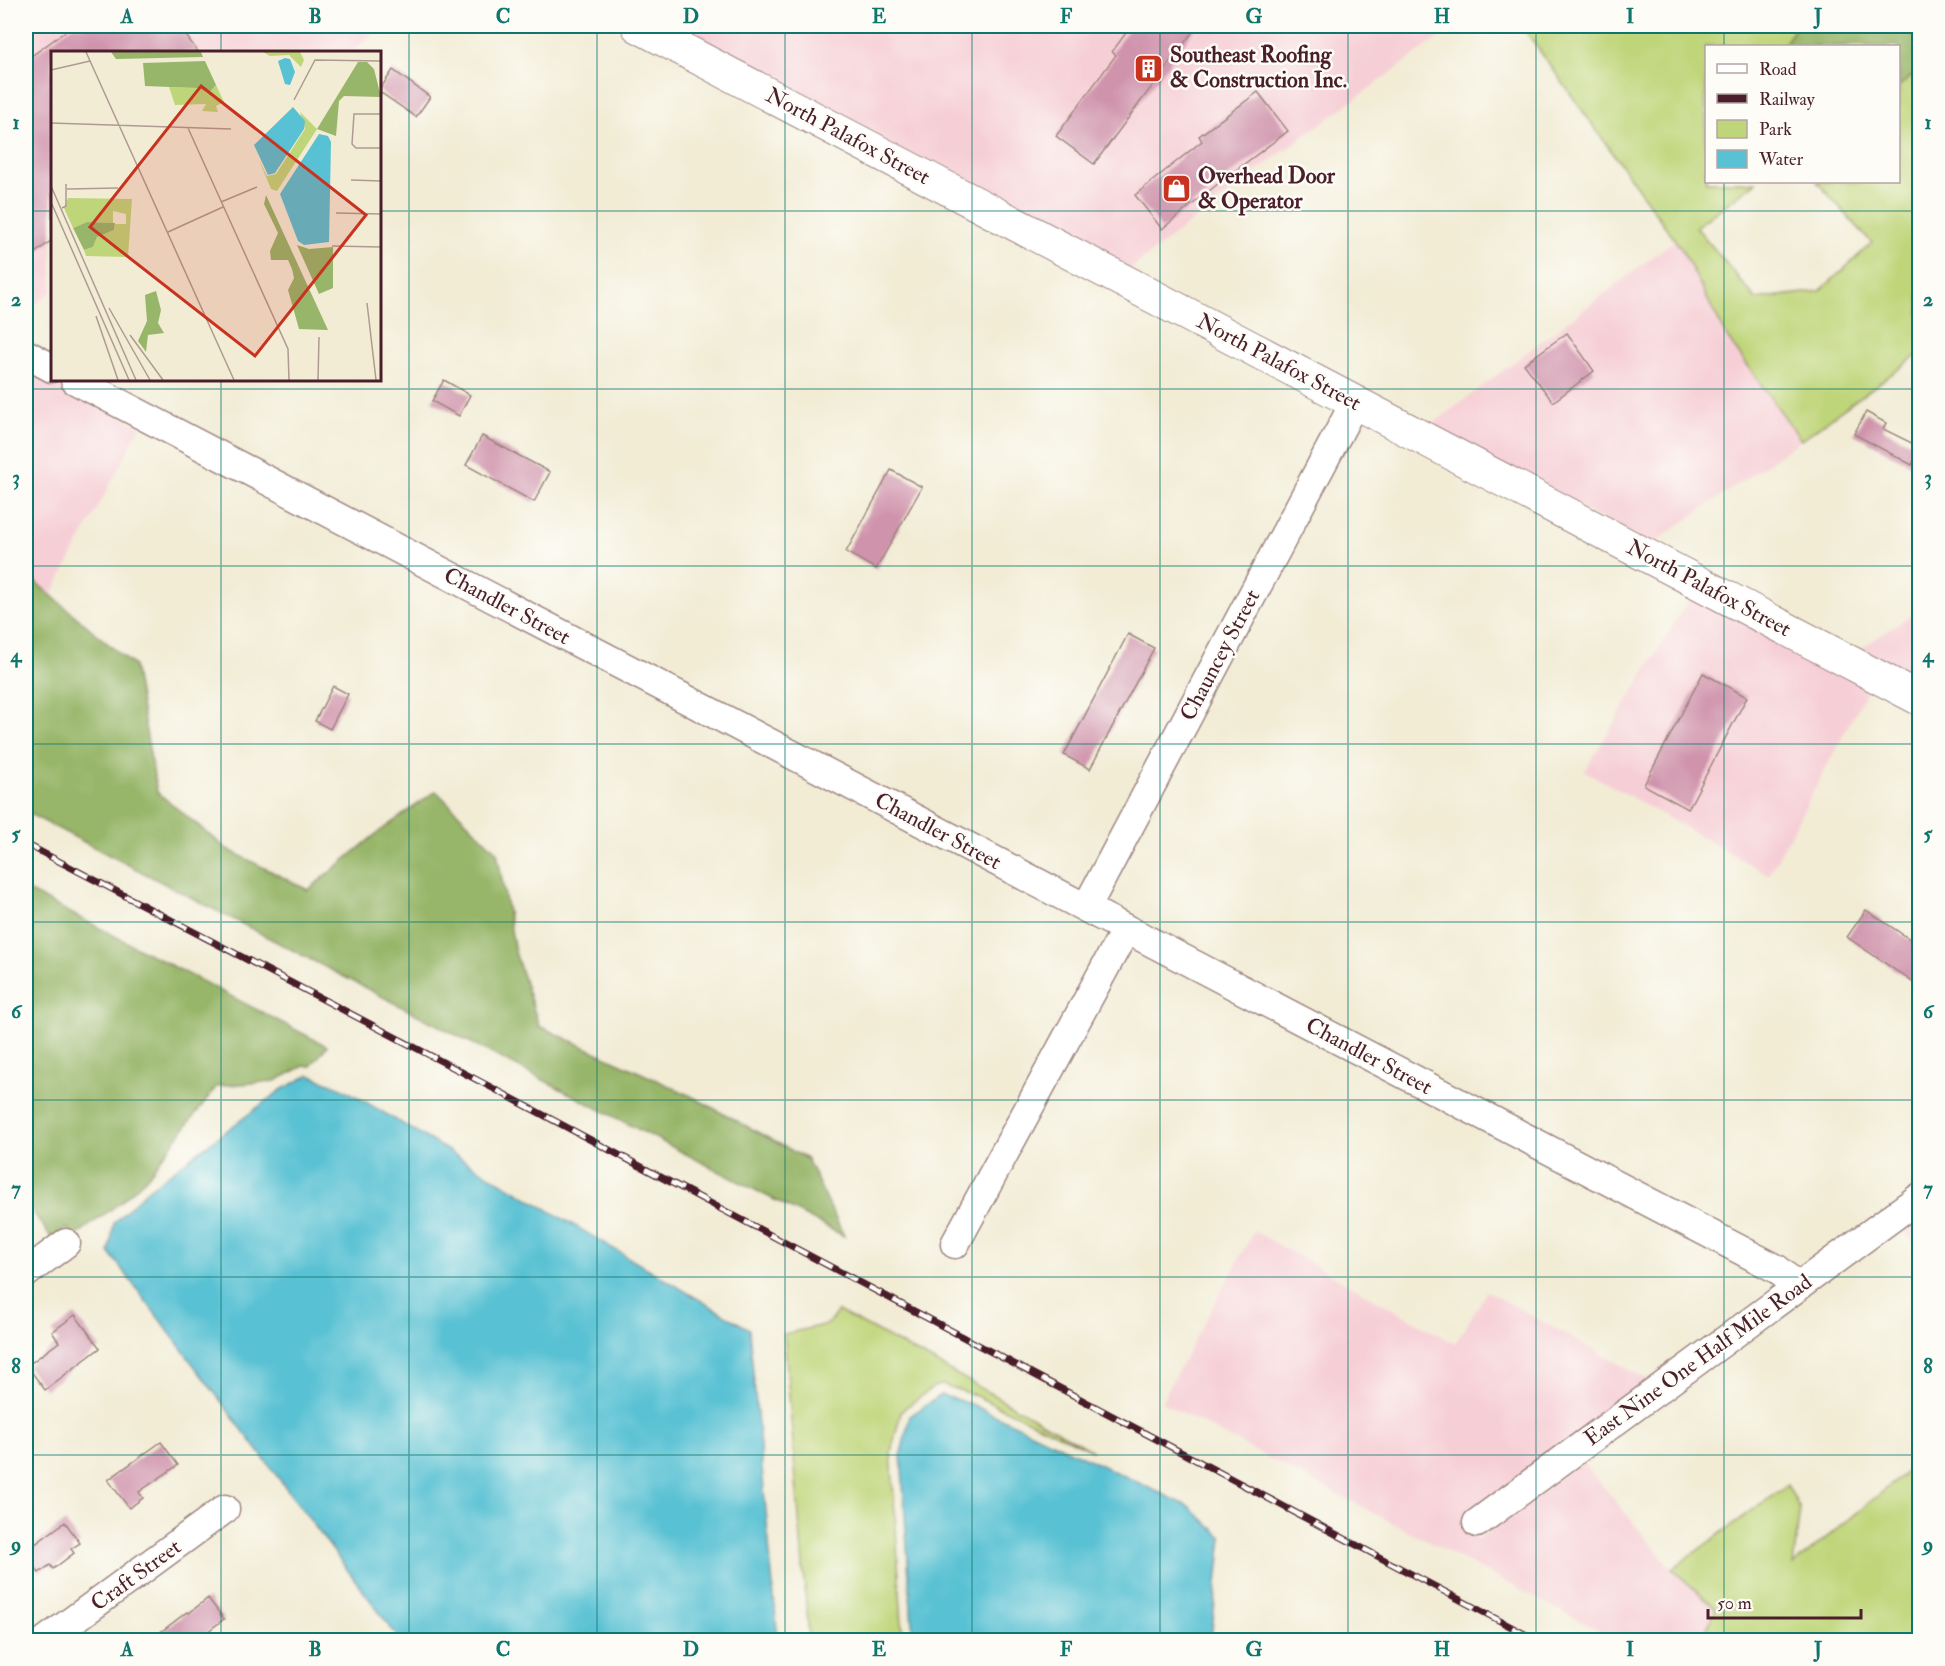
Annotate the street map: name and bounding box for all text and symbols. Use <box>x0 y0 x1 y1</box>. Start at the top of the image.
text: A <box>120 4 134 29</box>
text: B <box>308 4 322 29</box>
text: C <box>496 4 510 29</box>
text: D <box>683 4 699 29</box>
text: E <box>872 4 887 29</box>
text: F <box>1060 4 1073 29</box>
text: G <box>1246 4 1263 29</box>
text: H <box>1434 4 1450 29</box>
text: I <box>1626 4 1634 29</box>
text: J <box>1813 4 1822 29</box>
place label: Southeast Roofing & Construction Inc. <box>1170 41 1347 94</box>
legend <box>1705 45 1900 183</box>
inset map <box>51 51 381 381</box>
building icon: Southeast Roofing & Construction Inc. <box>1133 52 1165 84</box>
text: Road <box>1759 58 1797 81</box>
street label: North Palafox Street <box>761 81 935 191</box>
text: Railway <box>1759 88 1816 111</box>
text: 1 <box>12 110 20 135</box>
text: 1 <box>1924 110 1932 135</box>
text: Park <box>1759 118 1792 141</box>
text: Water <box>1758 148 1803 171</box>
place label: Overhead Door & Operator <box>1198 162 1336 216</box>
shop icon: Overhead Door & Operator <box>1161 173 1193 205</box>
text: 2 <box>11 287 21 312</box>
text: 2 <box>1923 287 1933 312</box>
street label: North Palafox Street <box>1192 307 1366 417</box>
text: 3 <box>12 465 20 490</box>
text: 3 <box>1924 465 1932 490</box>
street label: North Palafox Street <box>1622 533 1796 643</box>
street label: Chandler Street <box>439 561 575 651</box>
street label: Chauncey Street <box>1174 585 1266 725</box>
text: 4 <box>10 643 23 668</box>
text: 4 <box>1922 643 1935 668</box>
street label: Chandler Street <box>870 786 1006 876</box>
text: 5 <box>12 821 22 846</box>
text: 5 <box>1924 821 1934 846</box>
text: 6 <box>11 999 23 1024</box>
text: 6 <box>1923 999 1935 1024</box>
street label: Chandler Street <box>1301 1011 1437 1101</box>
text: 7 <box>11 1176 21 1201</box>
text: 7 <box>1923 1176 1933 1201</box>
street label: East Nine One Half Mile Road <box>1579 1268 1818 1452</box>
text: 8 <box>11 1354 21 1379</box>
text: 8 <box>1923 1354 1933 1379</box>
text: 9 <box>9 1532 21 1557</box>
text: 9 <box>1921 1532 1933 1557</box>
street label: Craft Street <box>85 1533 187 1617</box>
scale bar <box>1708 1582 1861 1620</box>
text: 50 m <box>1717 1592 1752 1615</box>
text: A <box>120 1637 134 1662</box>
text: B <box>308 1637 322 1662</box>
text: C <box>496 1637 510 1662</box>
text: D <box>683 1637 699 1662</box>
text: E <box>872 1637 887 1662</box>
text: F <box>1060 1637 1073 1662</box>
text: G <box>1246 1637 1263 1662</box>
text: H <box>1434 1637 1450 1662</box>
text: I <box>1626 1637 1634 1662</box>
text: J <box>1813 1637 1822 1662</box>

